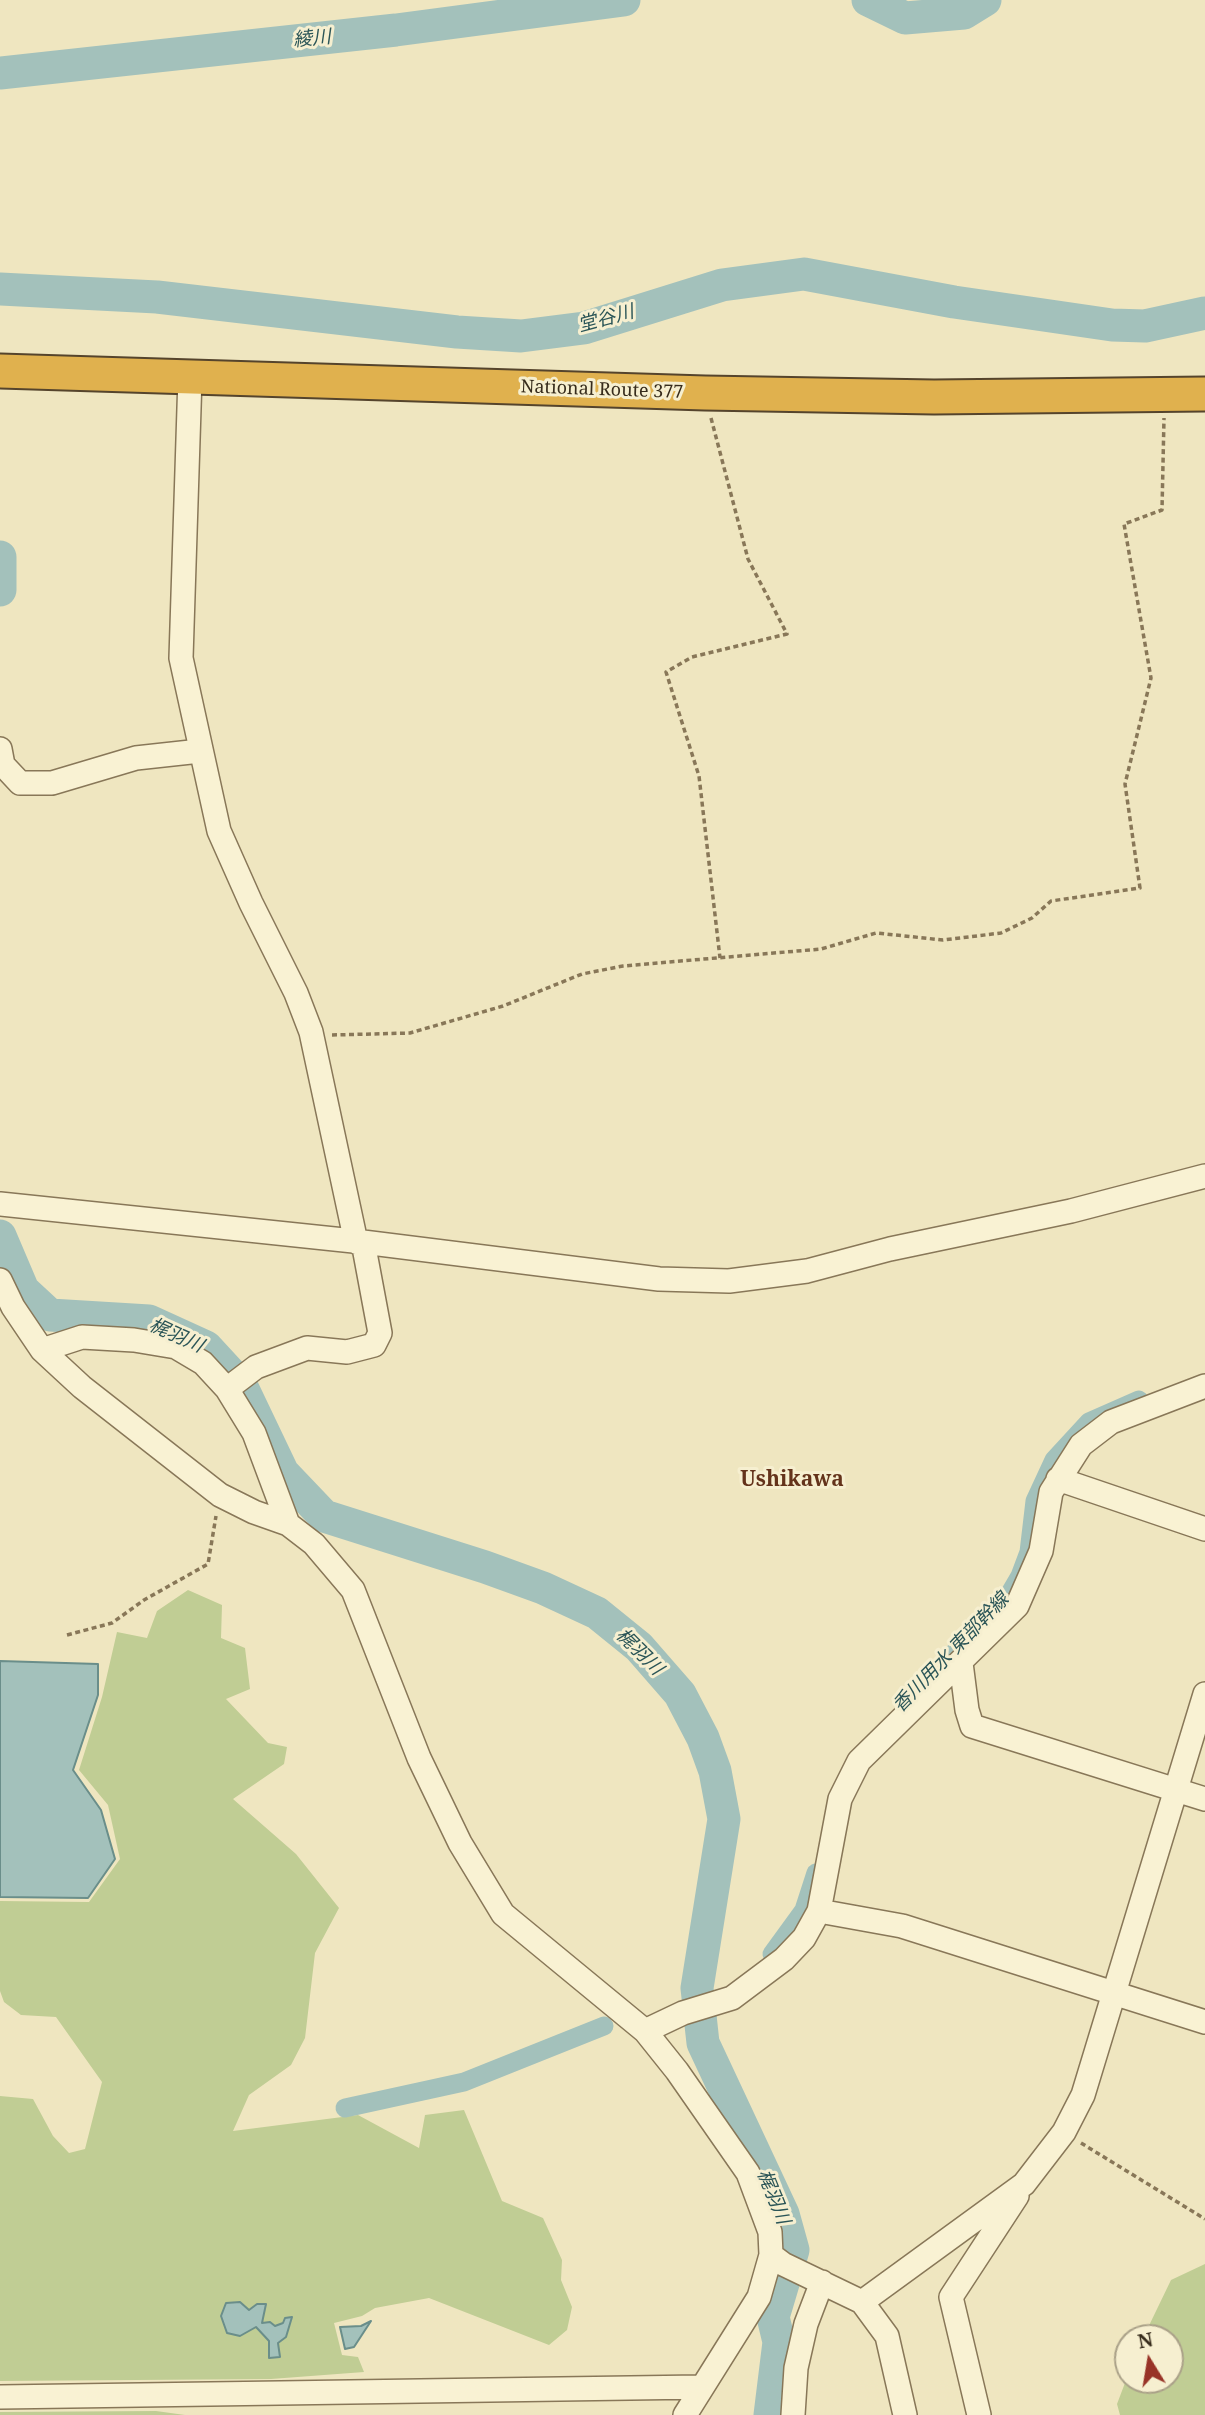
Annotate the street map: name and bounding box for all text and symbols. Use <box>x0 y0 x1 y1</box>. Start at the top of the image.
water label: 綾川 <box>292 26 332 52</box>
water label: 堂谷川 <box>576 301 636 337</box>
street label: National Route 377 <box>520 376 684 404</box>
water label: 梶羽川 <box>145 1314 207 1358</box>
district label: Ushikawa <box>740 1467 844 1493</box>
water label: 香川用水 東部幹線 <box>888 1589 1014 1717</box>
water label: 梶羽川 <box>611 1624 667 1680</box>
water label: 梶羽川 <box>752 2166 794 2228</box>
north arrow <box>1114 2324 1184 2394</box>
text: N <box>1136 2326 1155 2355</box>

